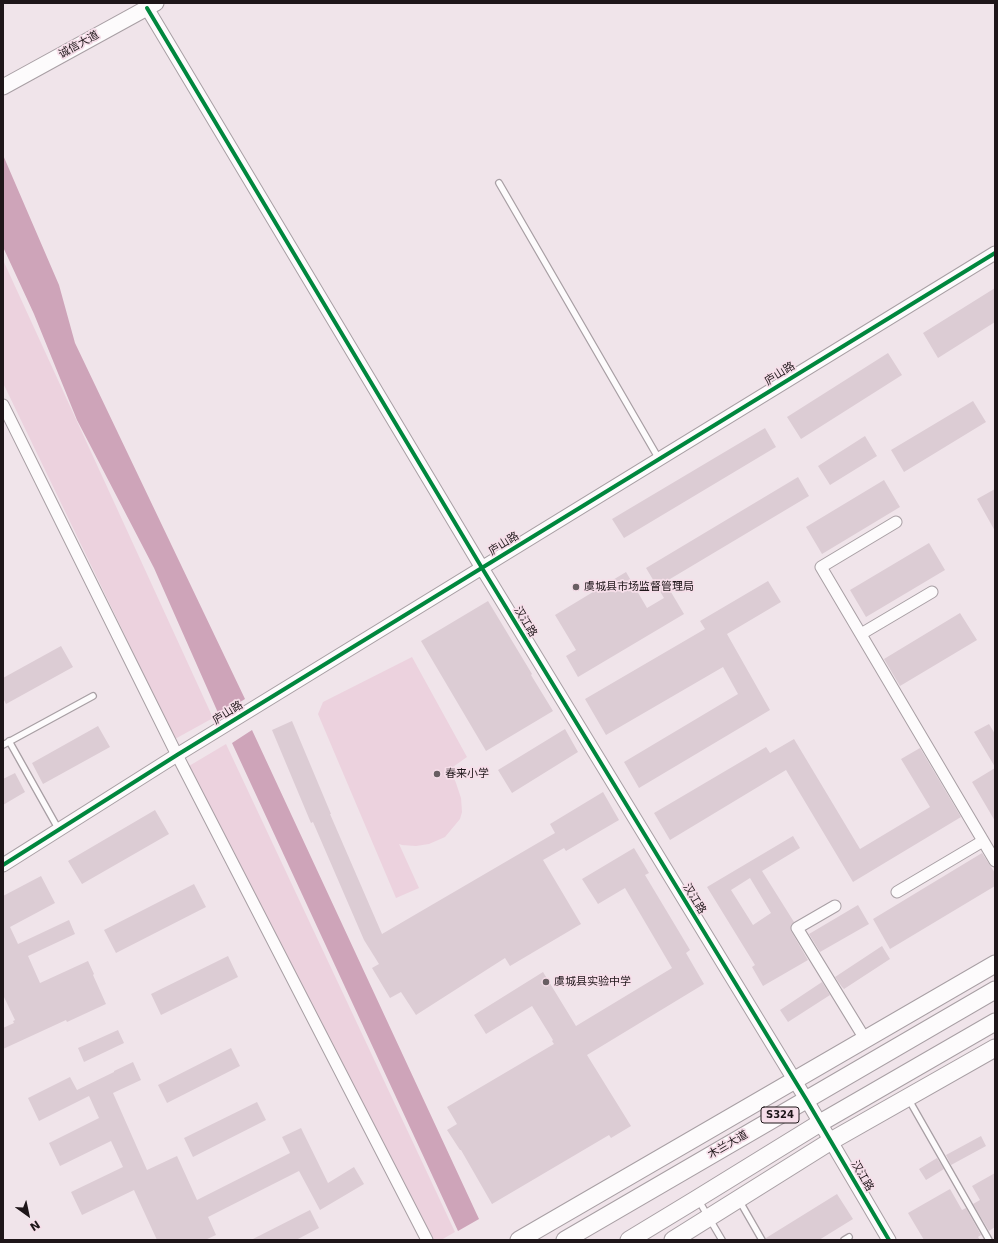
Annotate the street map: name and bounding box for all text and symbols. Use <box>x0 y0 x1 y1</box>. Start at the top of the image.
street label: 诚信大道 <box>57 29 101 61</box>
street label: 庐山路 <box>763 360 797 388</box>
street label: 庐山路 <box>487 530 521 558</box>
place label: 虞城县市场监督管理局 <box>584 580 694 594</box>
marker: 虞城县市场监督管理局 <box>571 582 581 592</box>
street label: 汉江路 <box>511 604 539 640</box>
street label: 庐山路 <box>211 699 245 727</box>
place label: 春来小学 <box>445 767 489 781</box>
marker: 春来小学 <box>432 769 442 779</box>
street label: 汉江路 <box>680 881 708 917</box>
place label: 虞城县实验中学 <box>554 975 631 989</box>
marker: 虞城县实验中学 <box>541 977 551 987</box>
road number: S324 <box>761 1107 799 1123</box>
street label: 木兰大道 <box>706 1128 750 1162</box>
street label: 汉江路 <box>848 1158 876 1194</box>
north arrow <box>8 1195 48 1235</box>
text: N <box>27 1218 42 1233</box>

